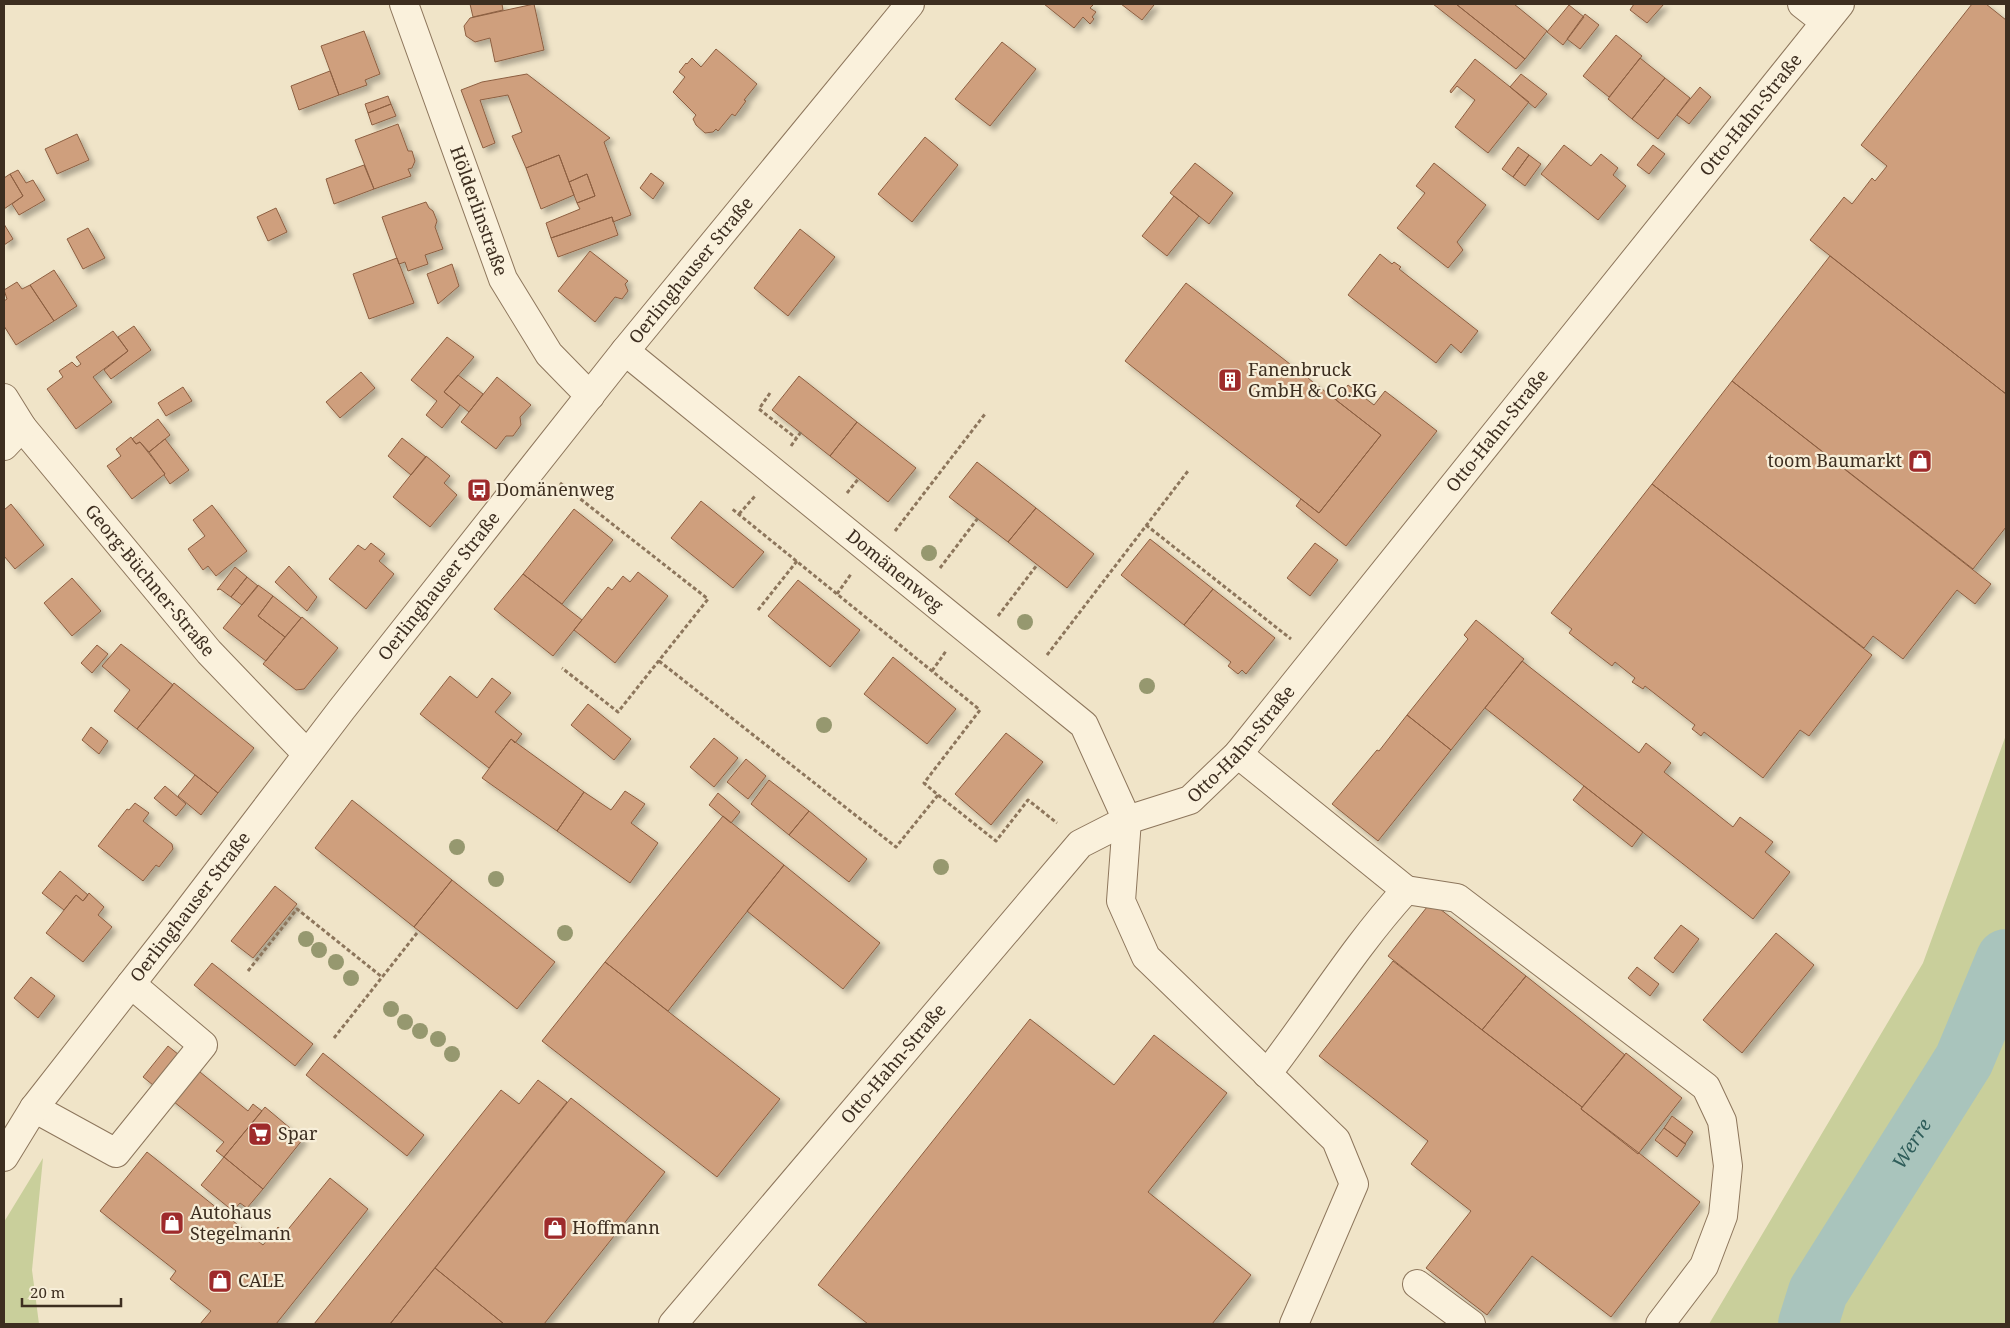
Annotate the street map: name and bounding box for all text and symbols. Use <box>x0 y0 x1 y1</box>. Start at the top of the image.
street label: Otto-Hahn-Straße <box>1694 48 1807 181</box>
street label: Hölderlinstraße <box>445 142 514 279</box>
street label: Oerlinghauser Straße <box>623 191 758 349</box>
place label: Fanenbruck GmbH & Co.KG <box>1248 357 1377 402</box>
street label: Otto-Hahn-Straße <box>1440 364 1553 497</box>
building icon: Fanenbruck GmbH & Co.KG <box>1217 367 1243 393</box>
place label: toom Baumarkt <box>1767 448 1902 472</box>
shop icon: toom Baumarkt <box>1907 448 1933 474</box>
bus stop icon: Domänenweg <box>466 477 492 503</box>
place label: Domänenweg <box>496 477 615 501</box>
street label: Georg-Büchner-Straße <box>80 499 221 661</box>
street label: Oerlinghauser Straße <box>372 506 505 665</box>
street label: Domänenweg <box>842 523 949 617</box>
street label: Otto-Hahn-Straße <box>1181 680 1300 808</box>
street label: Oerlinghauser Straße <box>124 826 255 987</box>
street label: Otto-Hahn-Straße <box>835 998 951 1129</box>
water label: Werre <box>1886 1113 1937 1174</box>
supermarket icon: Spar <box>247 1121 273 1147</box>
place label: Spar <box>278 1121 318 1145</box>
place label: Autohaus Stegelmann <box>190 1200 291 1245</box>
shop icon: Autohaus Stegelmann <box>159 1210 185 1236</box>
shop icon: Hoffmann <box>542 1215 568 1241</box>
place label: Hoffmann <box>572 1215 660 1239</box>
shop icon: CALE <box>207 1268 233 1294</box>
place label: CALE <box>238 1268 284 1292</box>
scale bar <box>22 1276 121 1308</box>
text: 20 m <box>30 1282 65 1302</box>

